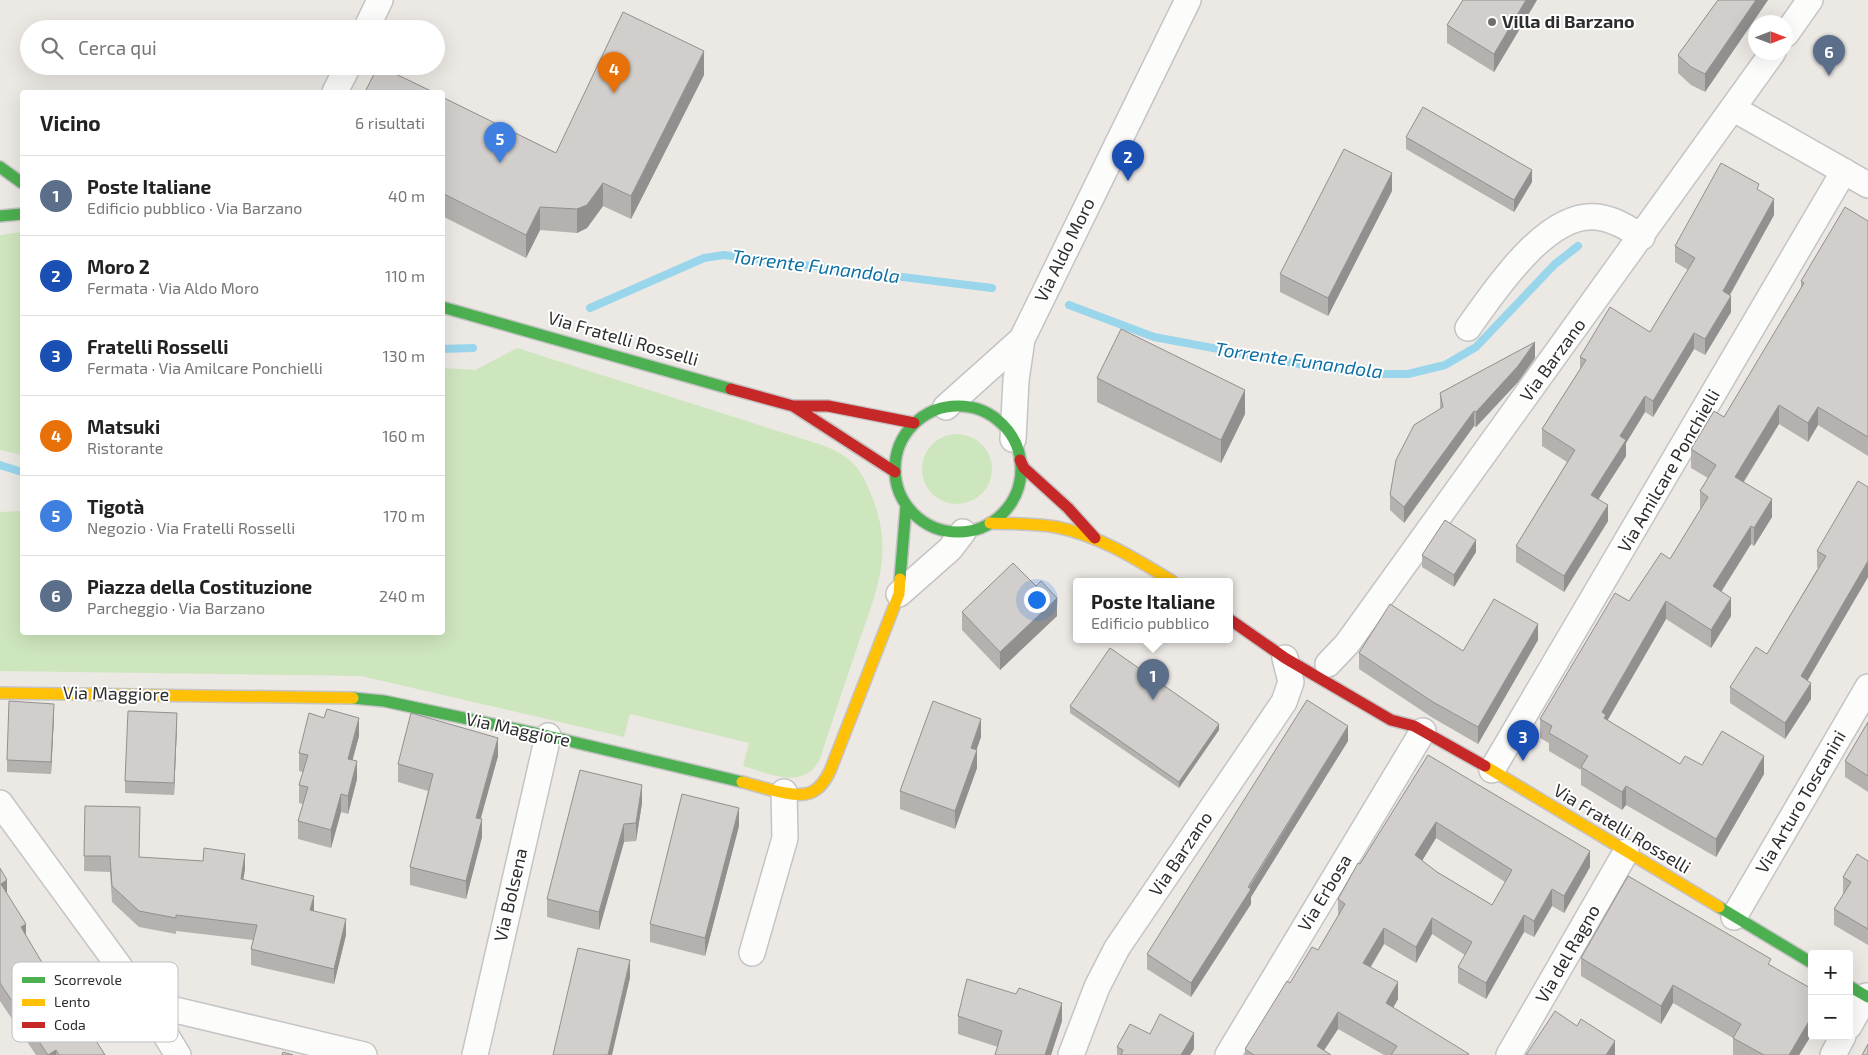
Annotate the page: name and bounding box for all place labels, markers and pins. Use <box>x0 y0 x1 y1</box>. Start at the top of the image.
place label: Villa di Barzano <box>1502 10 1635 32</box>
marker: Villa di Barzano <box>1486 16 1498 28</box>
pin: 6 <box>1813 35 1845 76</box>
pin: 4 <box>598 52 630 93</box>
pin: 5 <box>484 122 516 163</box>
pin: 2 <box>1112 140 1144 181</box>
pin: 1 <box>1137 659 1169 700</box>
pin: 3 <box>1507 720 1539 761</box>

